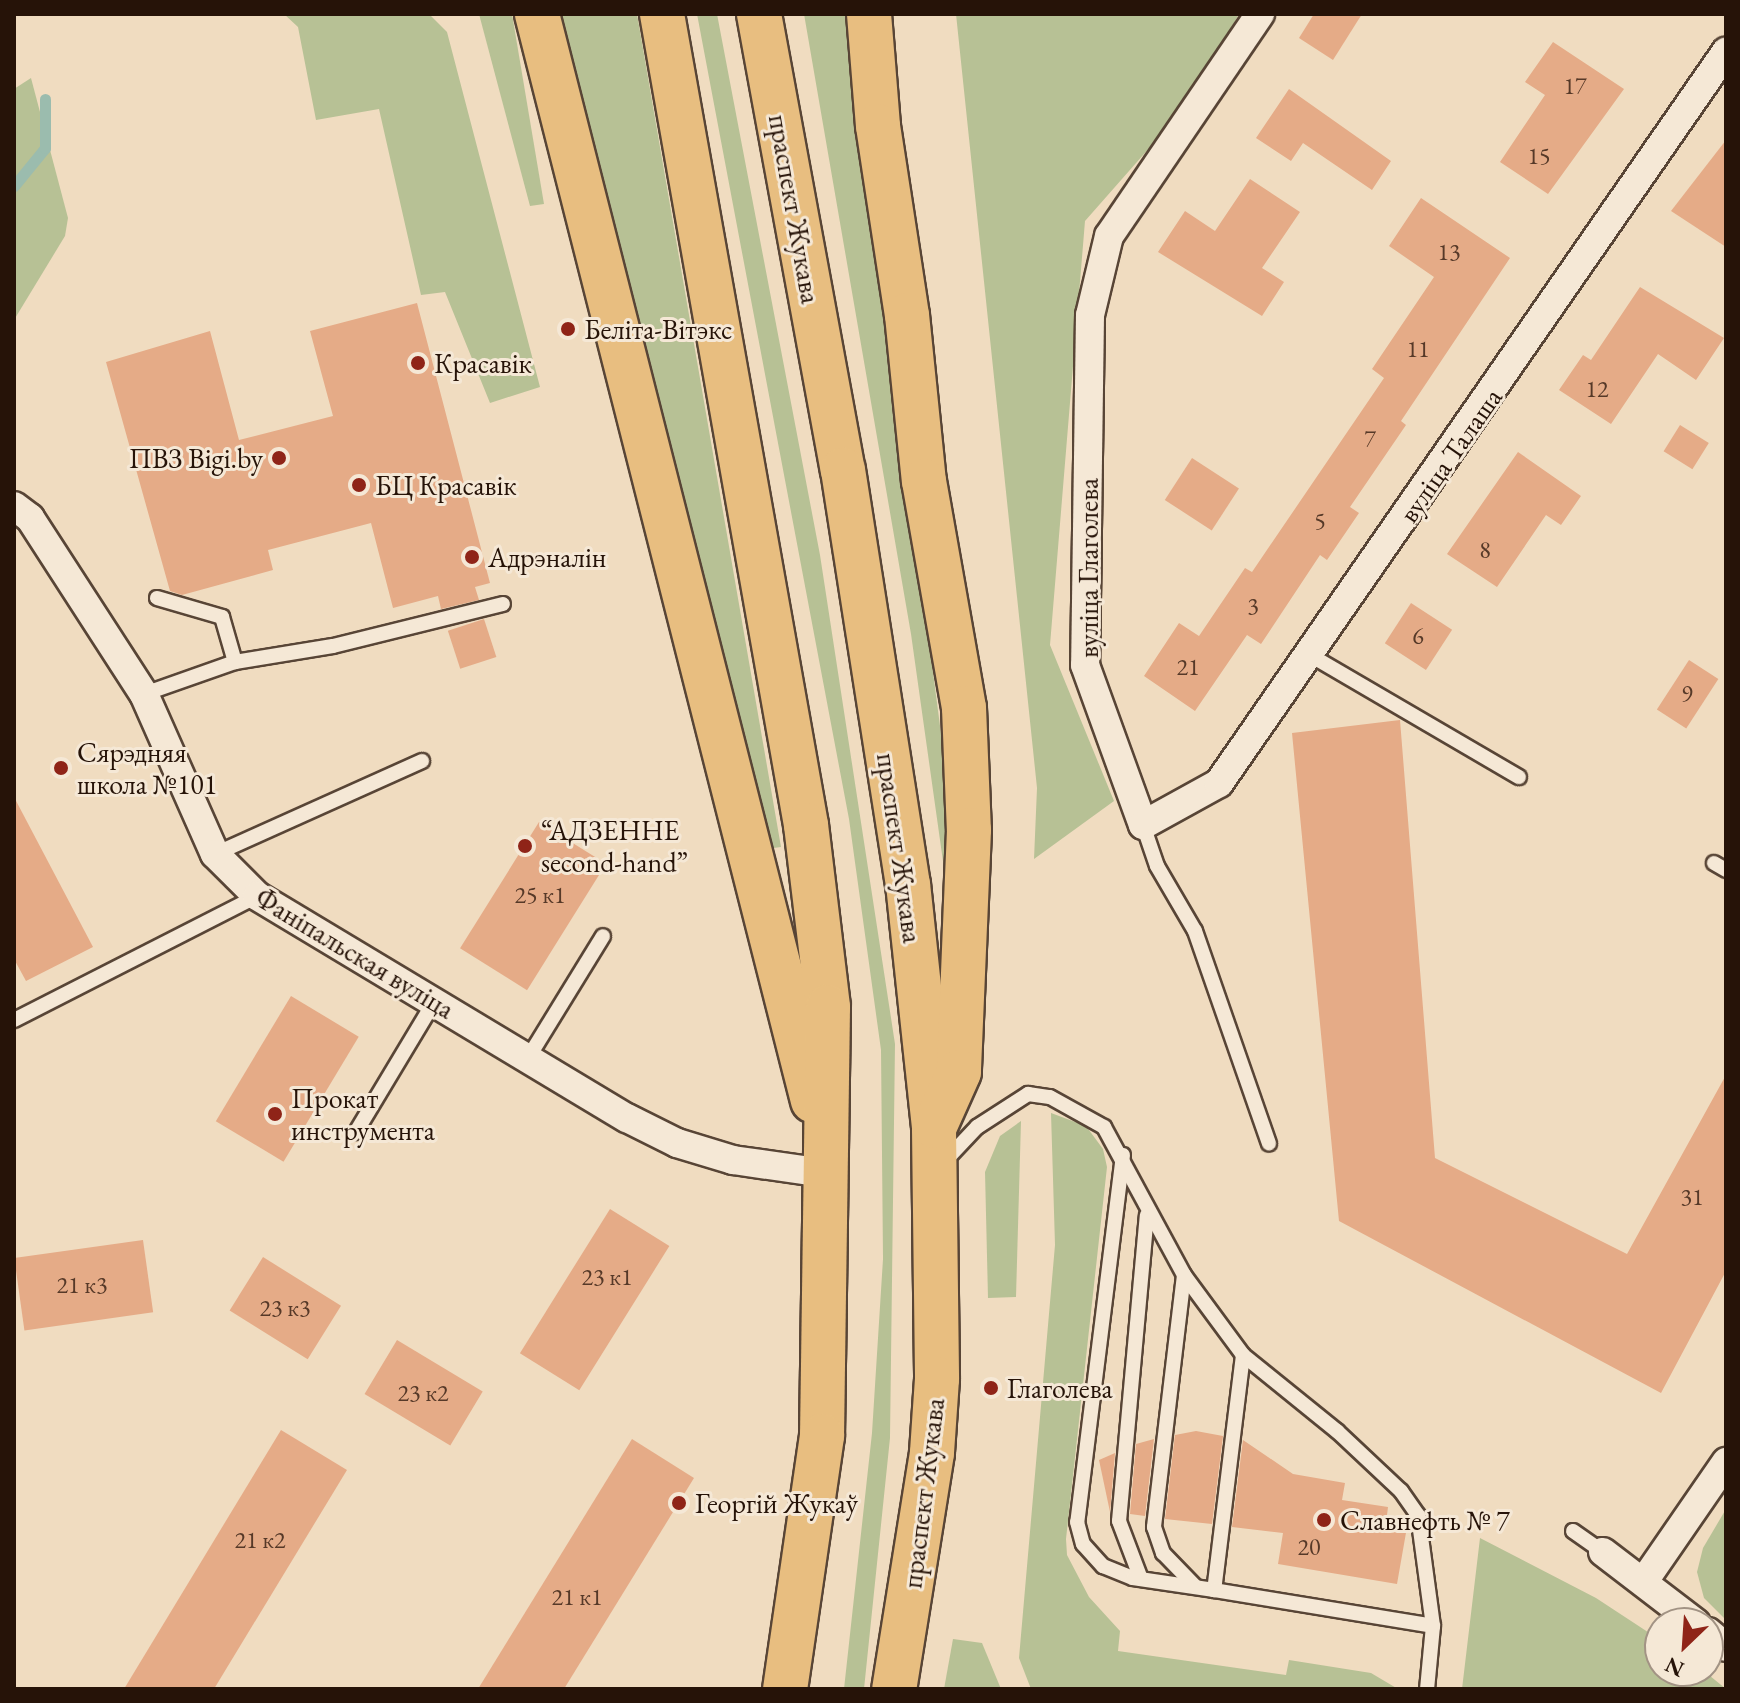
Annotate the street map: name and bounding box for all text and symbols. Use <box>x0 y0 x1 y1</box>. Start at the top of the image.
house number: 17 <box>1563 72 1587 100</box>
street label: праспект Жукава <box>762 112 828 306</box>
house number: 15 <box>1527 142 1551 170</box>
house number: 13 <box>1437 238 1461 266</box>
place label: Беліта-Вітэкс <box>584 312 732 346</box>
marker: Беліта-Вітэкс <box>559 320 577 338</box>
house number: 11 <box>1406 335 1430 363</box>
place label: Красавік <box>434 346 532 380</box>
marker: Красавік <box>409 354 427 372</box>
house number: 12 <box>1585 375 1609 403</box>
street label: вуліца Талаша <box>1391 381 1509 529</box>
house number: 7 <box>1364 425 1376 453</box>
place label: ПВЗ Bigi.by <box>129 441 263 475</box>
marker: ПВЗ Bigi.by <box>270 449 288 467</box>
place label: БЦ Красавік <box>375 468 517 502</box>
marker: БЦ Красавік <box>350 476 368 494</box>
street label: вуліца Глаголева <box>1071 478 1105 658</box>
house number: 5 <box>1314 507 1326 535</box>
house number: 8 <box>1479 536 1491 564</box>
place label: Адрэналін <box>488 540 606 574</box>
marker: Адрэналін <box>463 548 481 566</box>
house number: 3 <box>1247 592 1259 620</box>
house number: 6 <box>1412 622 1424 650</box>
house number: 21 <box>1176 653 1200 681</box>
house number: 9 <box>1681 680 1693 708</box>
place label: Сярэдняя школа №101 <box>77 735 217 801</box>
street label: праспект Жукава <box>870 751 930 945</box>
marker: Сярэдняя школа №101 <box>52 759 70 777</box>
place label: “АДЗЕННЕ second-hand” <box>541 813 688 879</box>
marker: “АДЗЕННЕ second-hand” <box>516 837 534 855</box>
street label: Фаніпальская вуліца <box>249 880 461 1026</box>
house number: 25 к1 <box>515 881 565 909</box>
place label: Прокат инструмента <box>291 1081 435 1147</box>
marker: Прокат инструмента <box>266 1105 284 1123</box>
house number: 31 <box>1680 1183 1704 1211</box>
house number: 23 к1 <box>582 1263 632 1291</box>
house number: 21 к3 <box>57 1271 107 1299</box>
house number: 23 к3 <box>260 1294 310 1322</box>
place label: Глаголева <box>1007 1371 1113 1405</box>
house number: 23 к2 <box>398 1379 448 1407</box>
marker: Глаголева <box>982 1379 1000 1397</box>
street label: праспект Жукава <box>895 1396 951 1590</box>
place label: Георгій Жукаў <box>695 1486 858 1520</box>
marker: Георгій Жукаў <box>670 1494 688 1512</box>
place label: Славнефть № 7 <box>1340 1503 1510 1537</box>
marker: Славнефть № 7 <box>1315 1511 1333 1529</box>
house number: 21 к2 <box>235 1526 285 1554</box>
house number: 20 <box>1297 1533 1321 1561</box>
house number: 21 к1 <box>552 1583 602 1611</box>
north arrow <box>1644 1607 1724 1687</box>
text: N <box>1660 1650 1689 1684</box>

